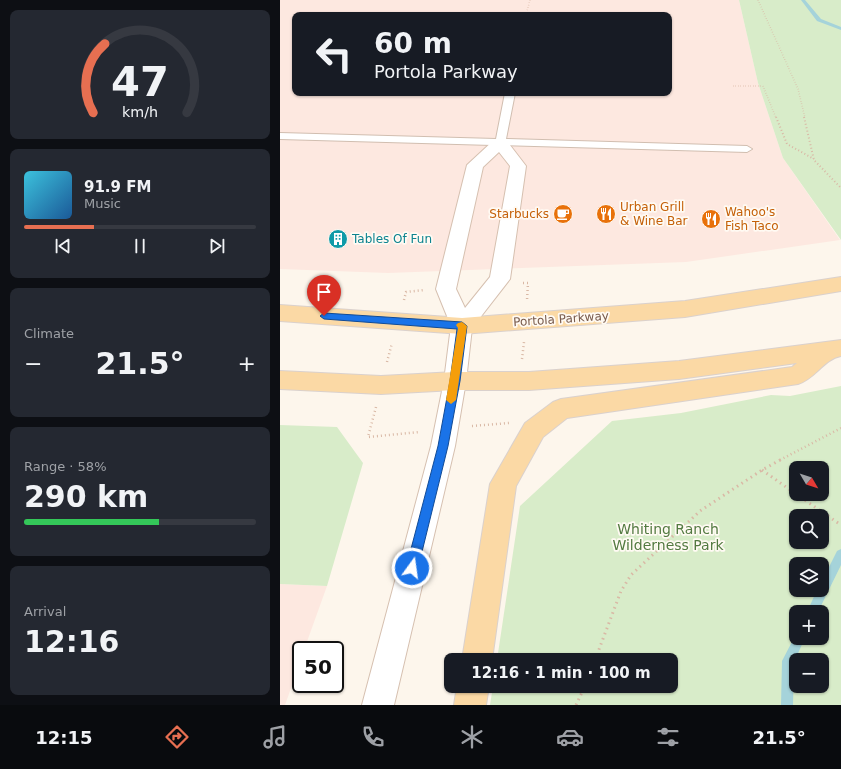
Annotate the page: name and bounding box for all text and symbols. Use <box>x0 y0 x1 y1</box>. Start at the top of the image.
text: 60 m <box>374 27 452 60</box>
icon: left <box>308 28 360 80</box>
text: 47 <box>111 56 169 105</box>
text: Portola Parkway <box>374 61 518 82</box>
text: km/h <box>122 103 158 119</box>
text: 91.9 FM <box>84 178 151 196</box>
text: Music <box>84 196 121 211</box>
place label: Urban Grill & Wine Bar <box>620 200 687 228</box>
cafe icon: Starbucks <box>552 203 574 225</box>
restaurant icon: Urban Grill & Wine Bar <box>595 203 617 225</box>
place label: Wahoo's Fish Taco <box>725 205 779 233</box>
place label: Starbucks <box>489 207 549 221</box>
restaurant icon: Wahoo's Fish Taco <box>700 208 722 230</box>
building icon: Tables Of Fun <box>327 228 349 250</box>
place label: Tables Of Fun <box>351 232 432 246</box>
icon: previous <box>52 235 74 257</box>
icon: pause <box>129 235 151 257</box>
icon: next <box>206 235 228 257</box>
pin <box>307 275 341 316</box>
icon: arrive <box>313 281 335 303</box>
street label: Portola Parkway <box>513 309 609 329</box>
text: Climate <box>24 326 74 341</box>
text: 21.5° <box>95 346 185 381</box>
text: − <box>24 351 42 376</box>
text: + <box>238 351 256 376</box>
text: Range · 58% <box>24 459 107 474</box>
north arrow <box>789 461 829 501</box>
map controls <box>789 461 829 693</box>
text: 290 km <box>24 479 148 514</box>
button: search <box>789 509 829 549</box>
park label: Whiting Ranch Wilderness Park <box>612 521 724 553</box>
position arrow <box>391 547 433 589</box>
button: layers <box>789 557 829 597</box>
text: Arrival <box>24 604 66 619</box>
button: + <box>789 605 829 645</box>
text: 12:16 <box>24 624 120 659</box>
speed limit sign: 50 <box>292 641 344 693</box>
button: − <box>789 653 829 693</box>
text: 12:16 · 1 min · 100 m <box>471 664 651 682</box>
icon: directions <box>163 723 191 751</box>
icon: music <box>261 723 289 751</box>
icon: phone <box>359 723 387 751</box>
icon: climate <box>458 723 486 751</box>
icon: car <box>556 723 584 751</box>
icon: filters <box>654 723 682 751</box>
text: 12:15 <box>35 727 92 748</box>
text: 21.5° <box>752 727 806 748</box>

